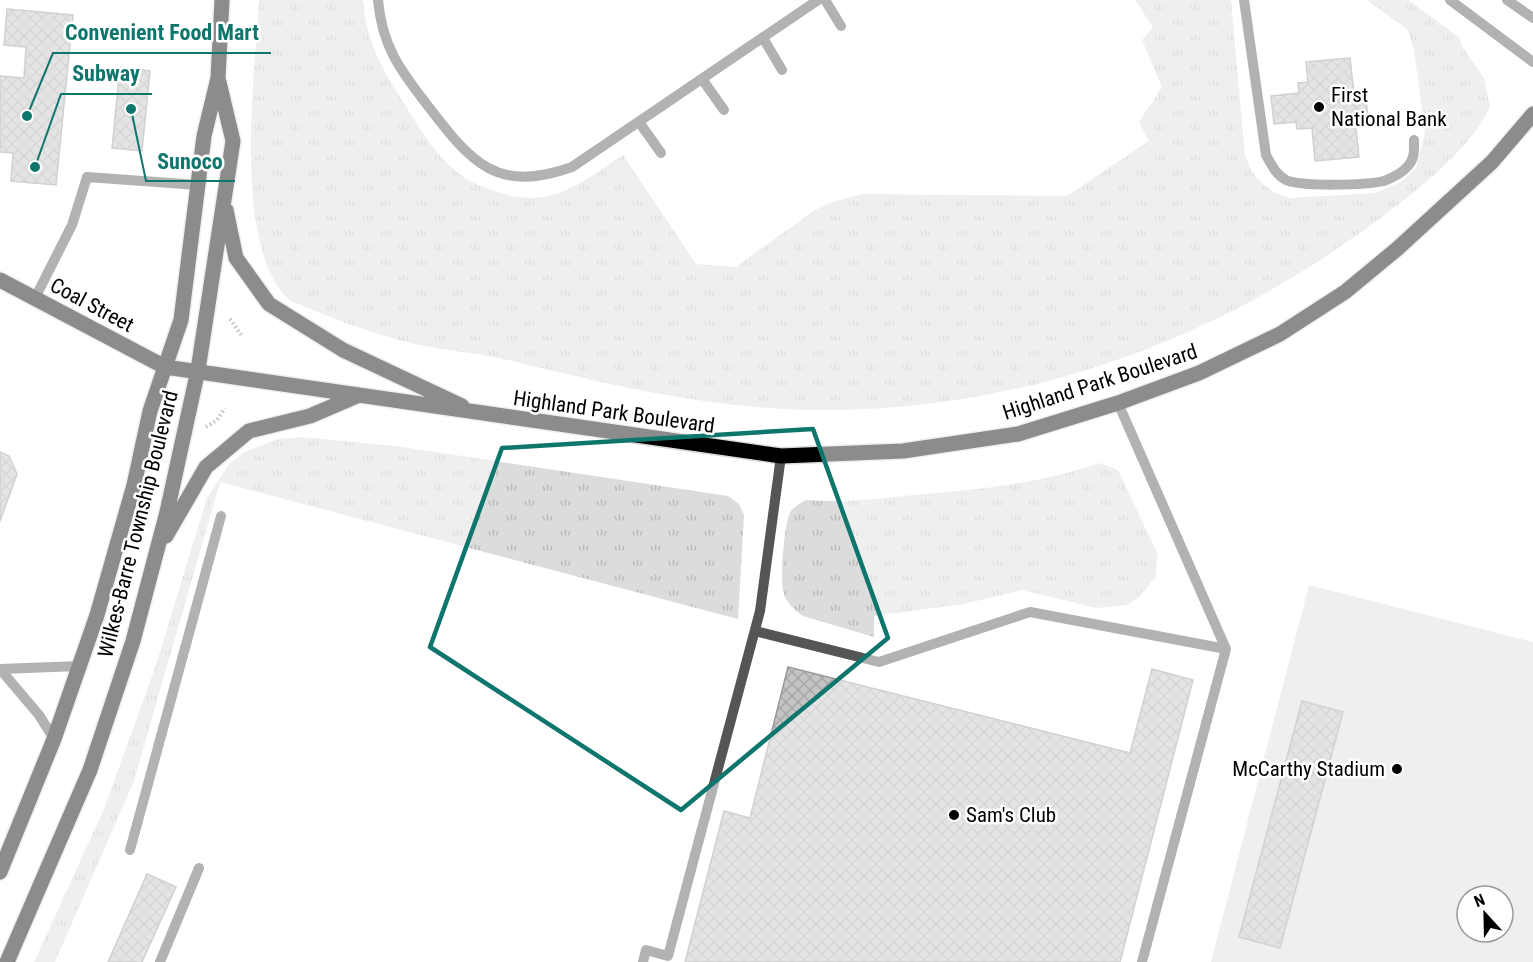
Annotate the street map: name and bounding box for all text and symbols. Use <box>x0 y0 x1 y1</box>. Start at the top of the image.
callout: Convenient Food Mart <box>53 13 271 53</box>
text: Convenient Food Mart <box>65 20 259 45</box>
callout: Subway <box>61 54 152 94</box>
text: Subway <box>72 61 140 86</box>
place label: First National Bank <box>1331 83 1447 131</box>
marker: First National Bank <box>1312 100 1326 114</box>
callout: Sunoco <box>146 141 235 181</box>
text: Sunoco <box>157 149 223 174</box>
street label: Coal Street <box>46 273 138 337</box>
street label: Highland Park Boulevard <box>1000 339 1200 425</box>
street label: Highland Park Boulevard <box>512 386 716 438</box>
street label: Wilkes-Barre Township Boulevard <box>93 388 183 660</box>
place label: McCarthy Stadium <box>1232 757 1385 781</box>
marker: McCarthy Stadium <box>1390 762 1404 776</box>
place label: Sam's Club <box>966 803 1056 827</box>
marker: Sam's Club <box>947 808 961 822</box>
north arrow <box>1455 884 1515 944</box>
text: N <box>1471 890 1488 911</box>

